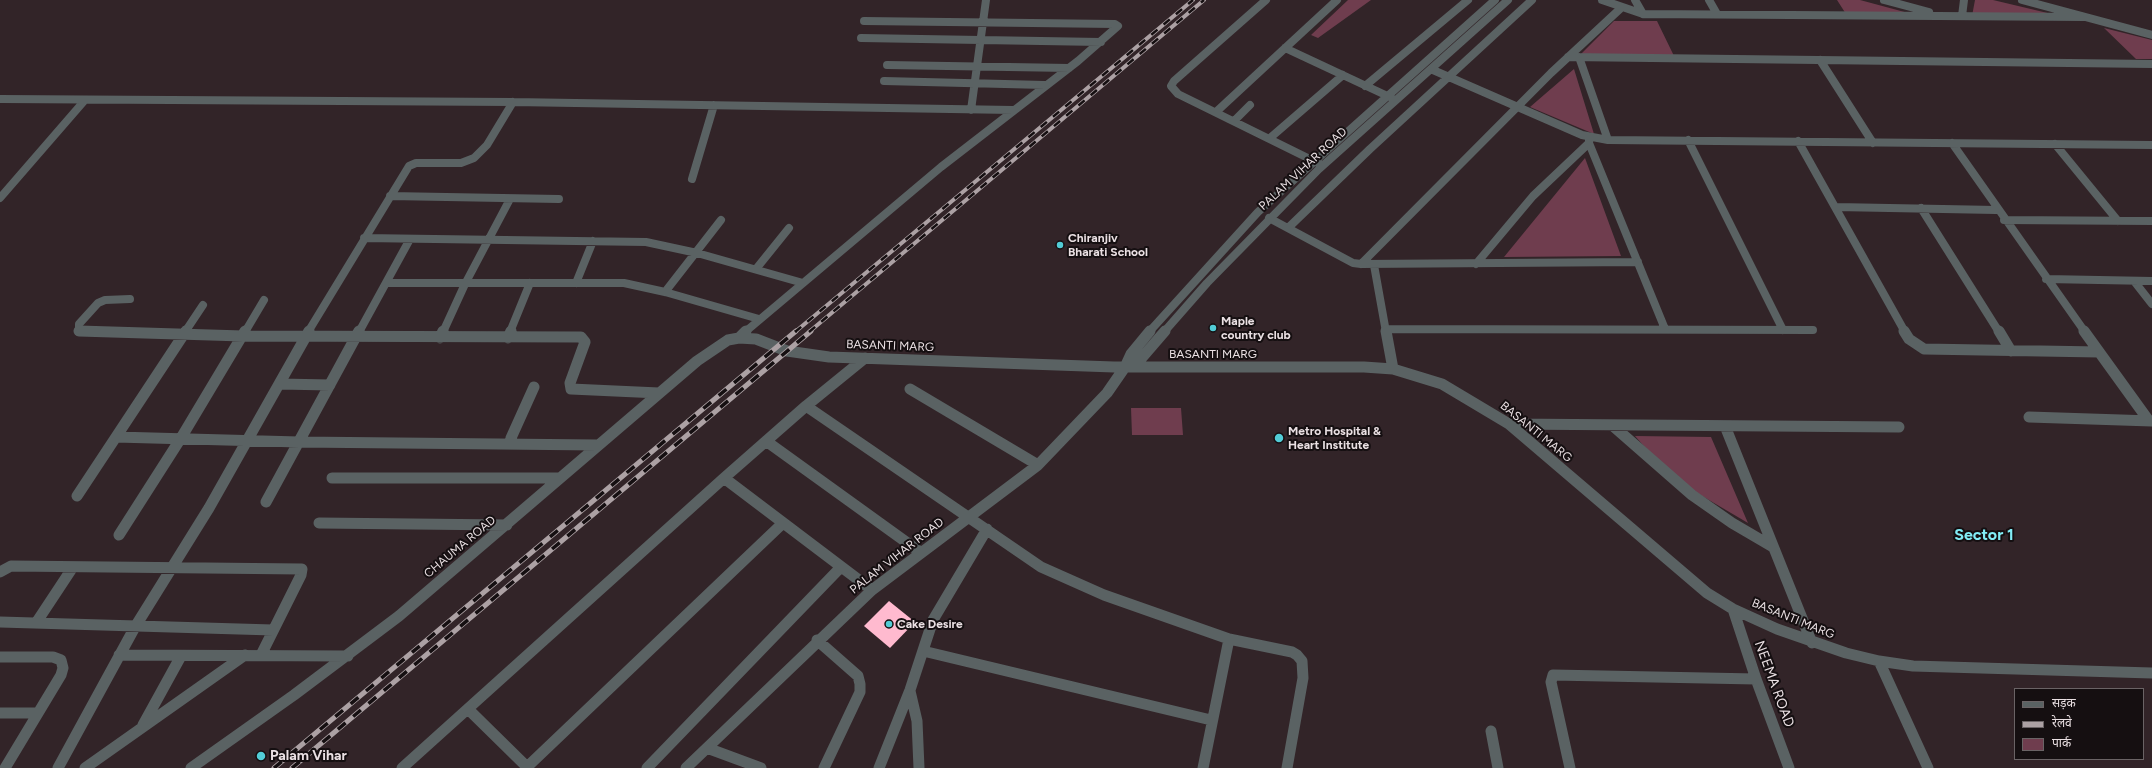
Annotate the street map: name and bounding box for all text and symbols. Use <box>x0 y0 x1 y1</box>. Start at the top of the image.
street label: PALAM VIHAR ROAD <box>1256 125 1350 213</box>
place label: Chiranjiv Bharati School <box>1068 231 1148 259</box>
marker: Chiranjiv Bharati School <box>1055 240 1065 250</box>
place label: Maple country club <box>1221 314 1291 342</box>
marker: Maple country club <box>1208 323 1218 333</box>
street label: BASANTI MARG <box>846 337 934 355</box>
street label: BASANTI MARG <box>1169 347 1257 361</box>
street label: BASANTI MARG <box>1497 399 1575 465</box>
place label: Metro Hospital & Heart Institute <box>1288 424 1381 452</box>
marker: Metro Hospital & Heart Institute <box>1273 432 1285 444</box>
street label: CHAUMA ROAD <box>421 513 499 581</box>
street label: PALAM VIHAR ROAD <box>847 515 947 597</box>
district label: Sector 1 <box>1954 525 2014 545</box>
street label: BASANTI MARG <box>1750 596 1836 642</box>
place label: Cake Desire <box>897 617 963 631</box>
marker: Cake Desire <box>884 619 894 629</box>
street label: NEEMA ROAD <box>1751 638 1797 730</box>
legend <box>2014 688 2144 760</box>
text: सड़क <box>2052 696 2076 710</box>
text: रेलवे <box>2052 716 2072 730</box>
text: पार्क <box>2052 736 2071 750</box>
place label: Palam Vihar <box>270 748 347 764</box>
marker: Palam Vihar <box>255 750 267 762</box>

